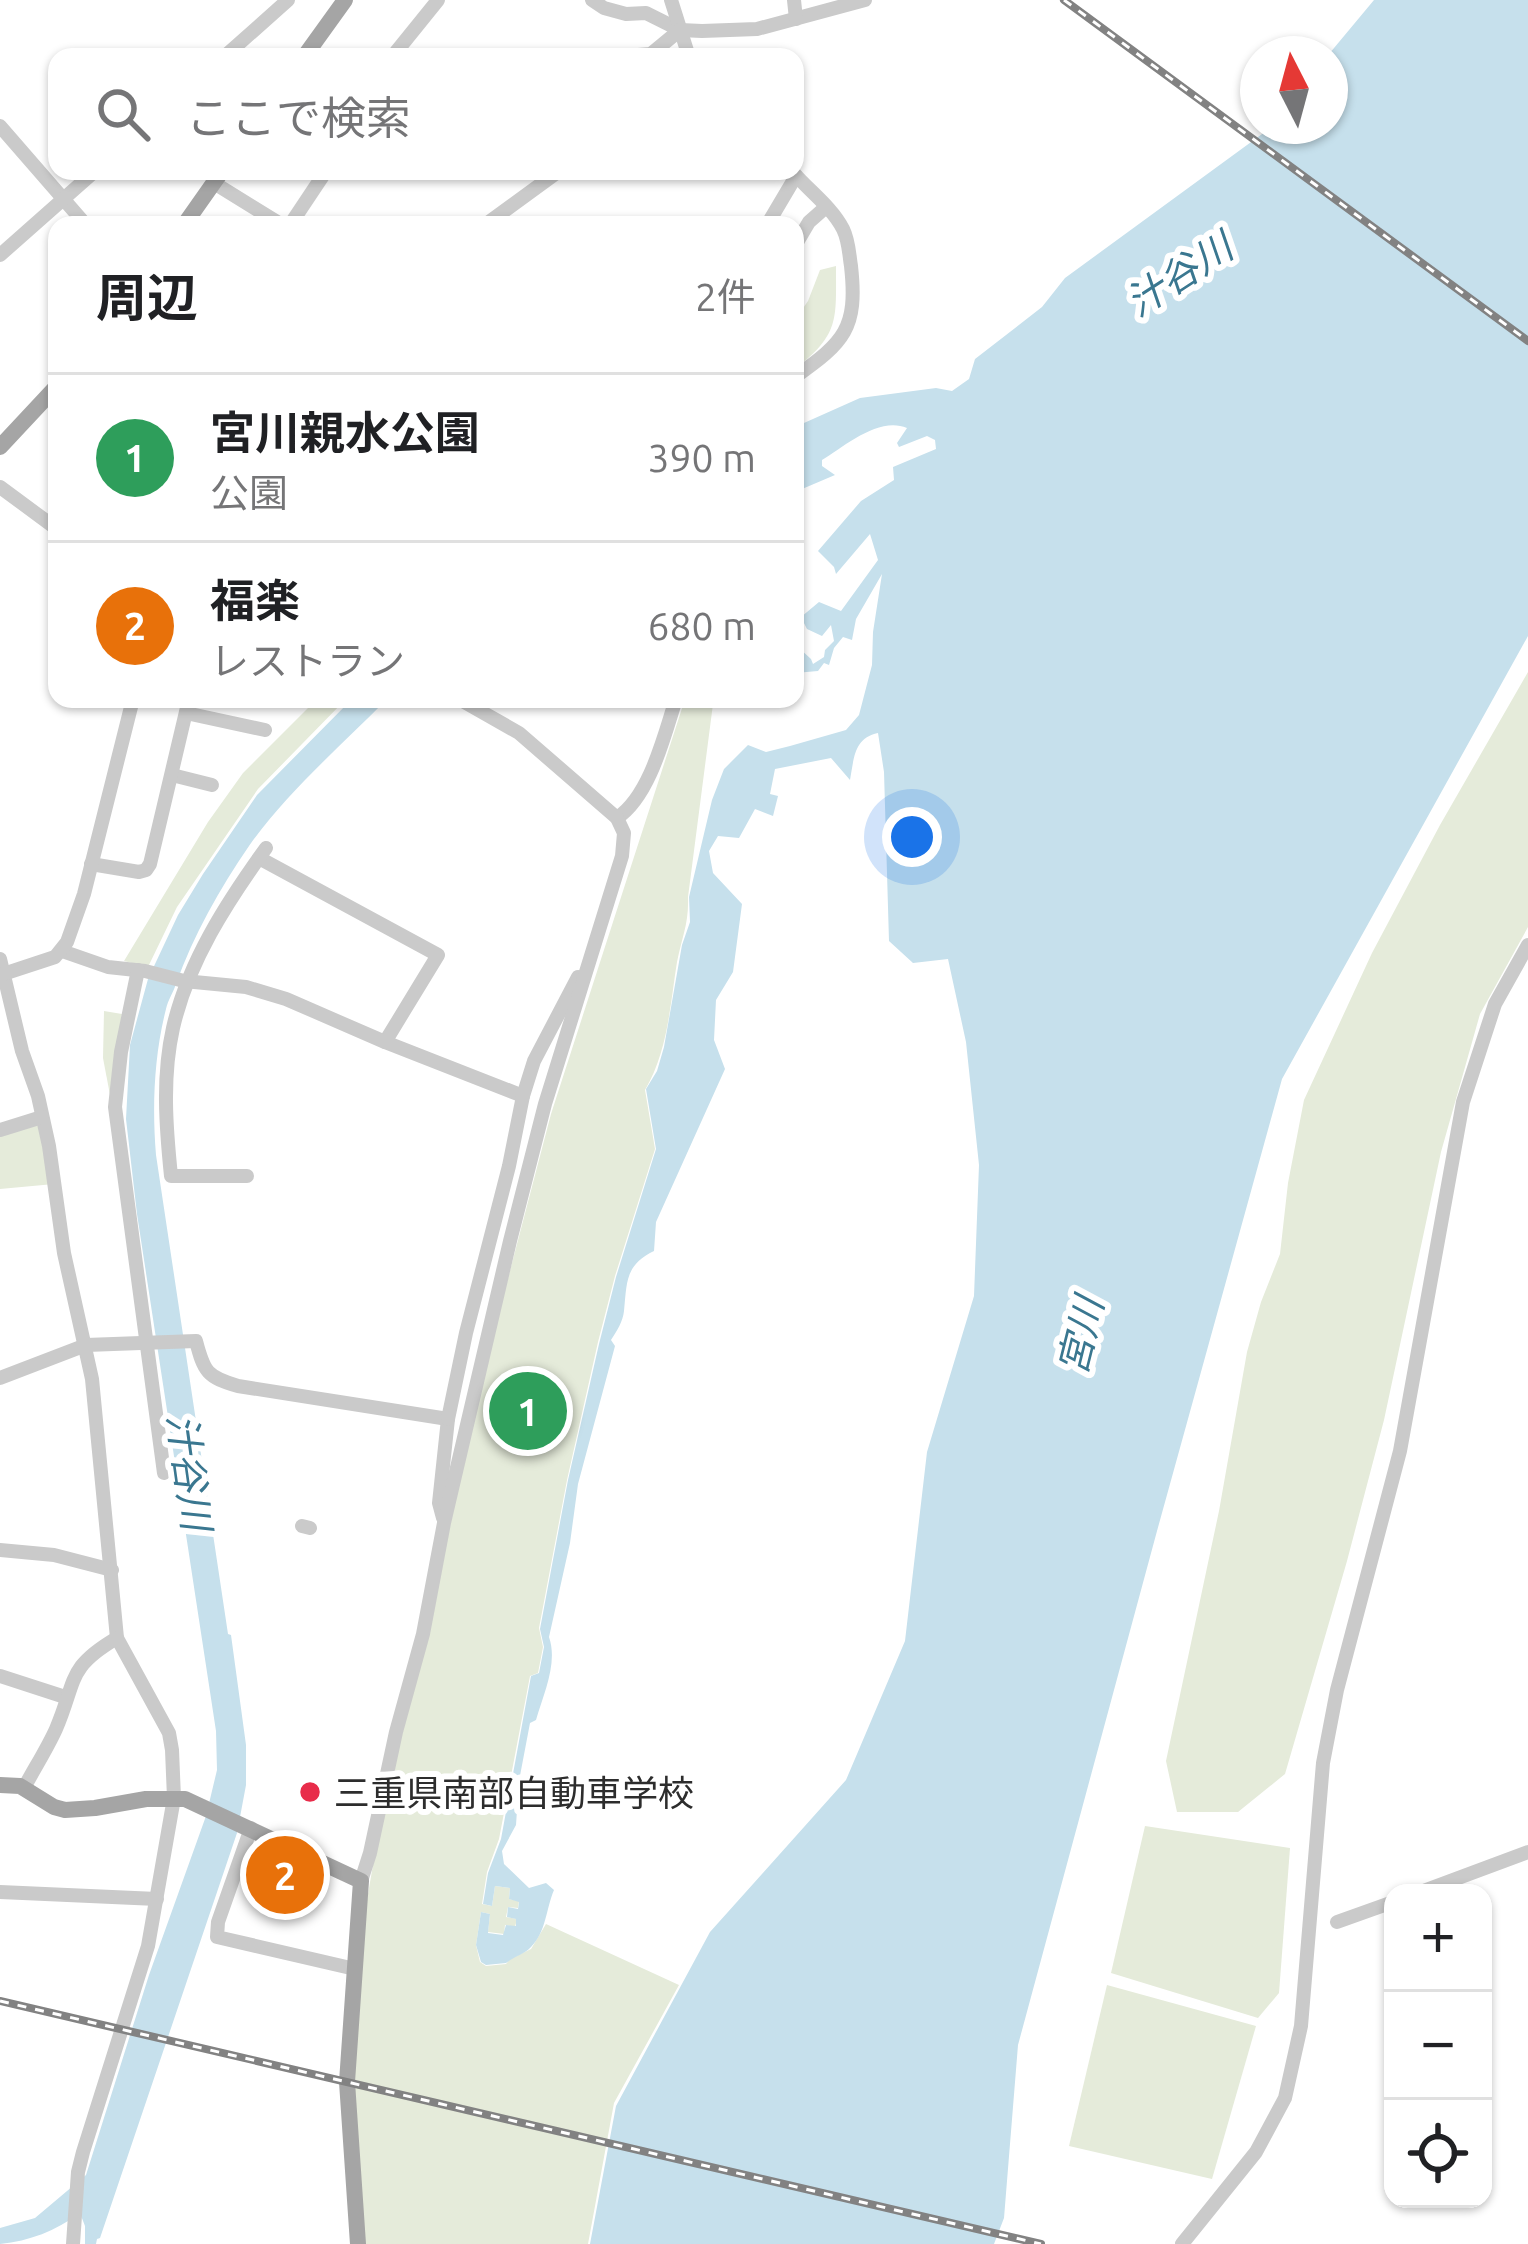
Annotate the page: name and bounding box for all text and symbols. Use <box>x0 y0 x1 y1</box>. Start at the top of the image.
north arrow <box>1240 36 1348 144</box>
search box <box>48 48 804 180</box>
icon: search <box>90 81 156 147</box>
text: ここで検索 <box>186 92 411 143</box>
water label: 汁谷川 <box>1118 222 1243 324</box>
text: 周辺 <box>96 268 198 326</box>
text: 2件 <box>695 275 756 318</box>
text: 宮川親水公園 <box>210 407 480 458</box>
text: 1 <box>124 436 146 479</box>
text: 390 m <box>647 436 756 479</box>
text: 公園 <box>210 471 288 514</box>
text: 福楽 <box>210 575 300 626</box>
text: 2 <box>124 604 146 647</box>
text: 680 m <box>647 604 756 647</box>
text: レストラン <box>210 639 405 682</box>
your location <box>882 807 942 867</box>
water label: 宮川 <box>1050 1289 1111 1379</box>
pin: 1 <box>489 1366 567 1456</box>
water label: 汁谷川 <box>161 1411 220 1537</box>
place label: 三重県南部自動車学校 <box>334 1772 694 1813</box>
marker: 三重県南部自動車学校 <box>297 1779 323 1805</box>
pin: 2 <box>246 1830 324 1920</box>
map controls <box>1384 1884 1492 2208</box>
button: + <box>1384 1884 1492 1992</box>
button: − <box>1384 1992 1492 2100</box>
button: locate <box>1384 2100 1492 2208</box>

